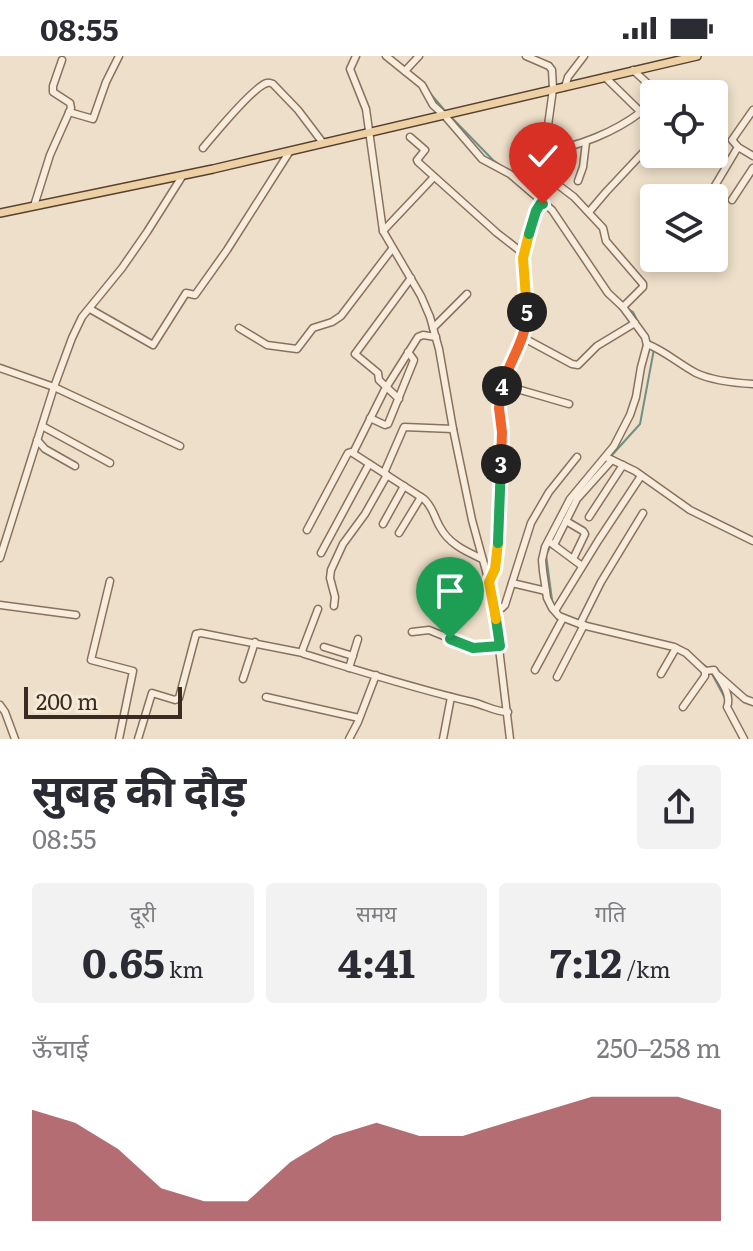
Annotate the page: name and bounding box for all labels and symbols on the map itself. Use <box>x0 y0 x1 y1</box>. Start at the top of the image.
pin <box>509 122 577 204</box>
pin: 5 <box>507 292 547 332</box>
pin: 4 <box>482 366 522 406</box>
pin: 3 <box>481 444 521 484</box>
pin <box>416 557 484 639</box>
scale bar <box>24 683 182 719</box>

